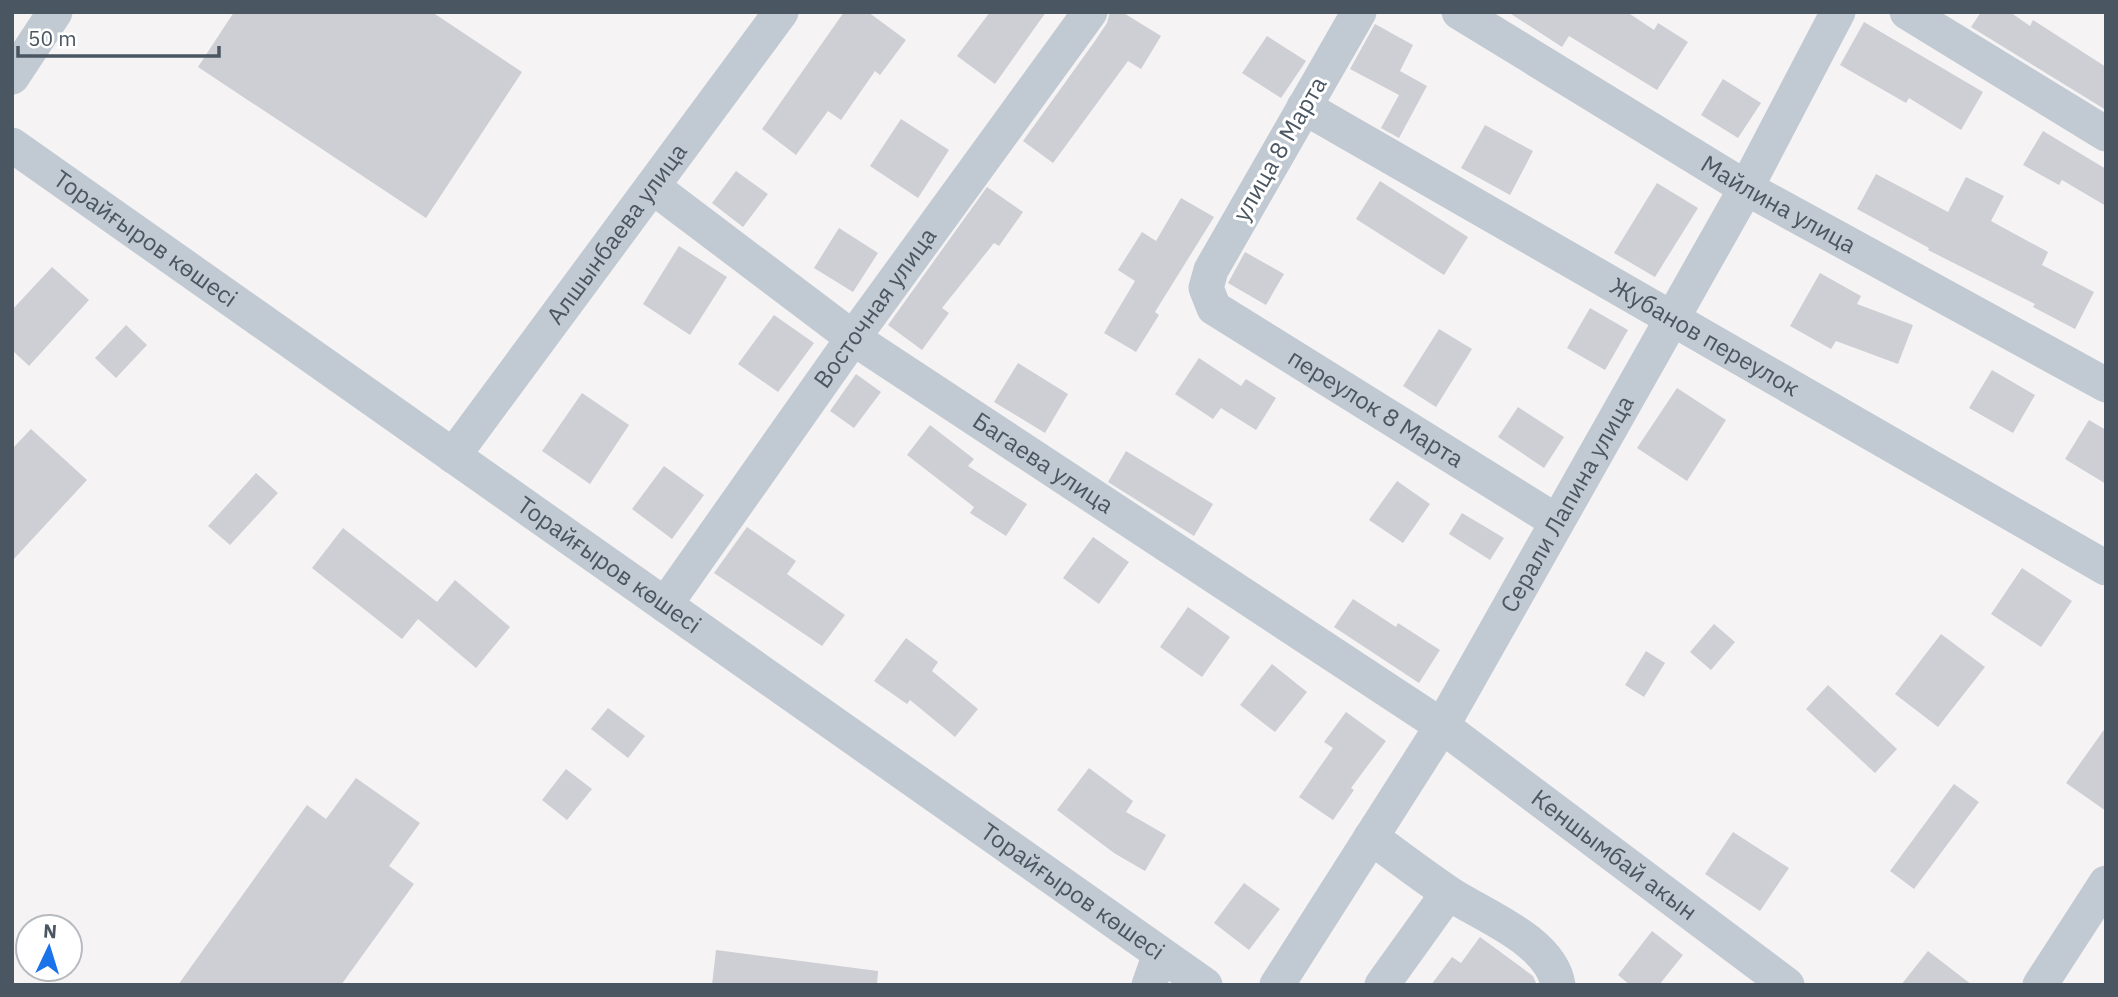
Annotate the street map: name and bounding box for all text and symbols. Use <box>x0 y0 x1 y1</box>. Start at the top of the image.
scale bar <box>18 14 219 58</box>
text: 50 m <box>28 24 77 52</box>
street label: улица 8 Марта <box>1225 70 1334 227</box>
street label: Алшынбаева улица <box>539 136 694 331</box>
street label: Майлина улица <box>1695 147 1862 260</box>
street label: Торайғыров көшесі <box>48 162 244 314</box>
street label: Восточная улица <box>806 220 943 394</box>
street label: Жубанов переулок <box>1604 269 1806 403</box>
street label: переулок 8 Марта <box>1282 341 1470 475</box>
street label: Серали Лапина улица <box>1492 389 1641 618</box>
street label: Багаева улица <box>967 404 1120 520</box>
street label: Торайғыров көшесі <box>511 489 708 640</box>
street label: Кеншымбай акын <box>1525 782 1704 927</box>
street label: Торайғыров көшесі <box>975 815 1171 967</box>
north arrow <box>14 913 84 983</box>
text: N <box>42 919 58 943</box>

